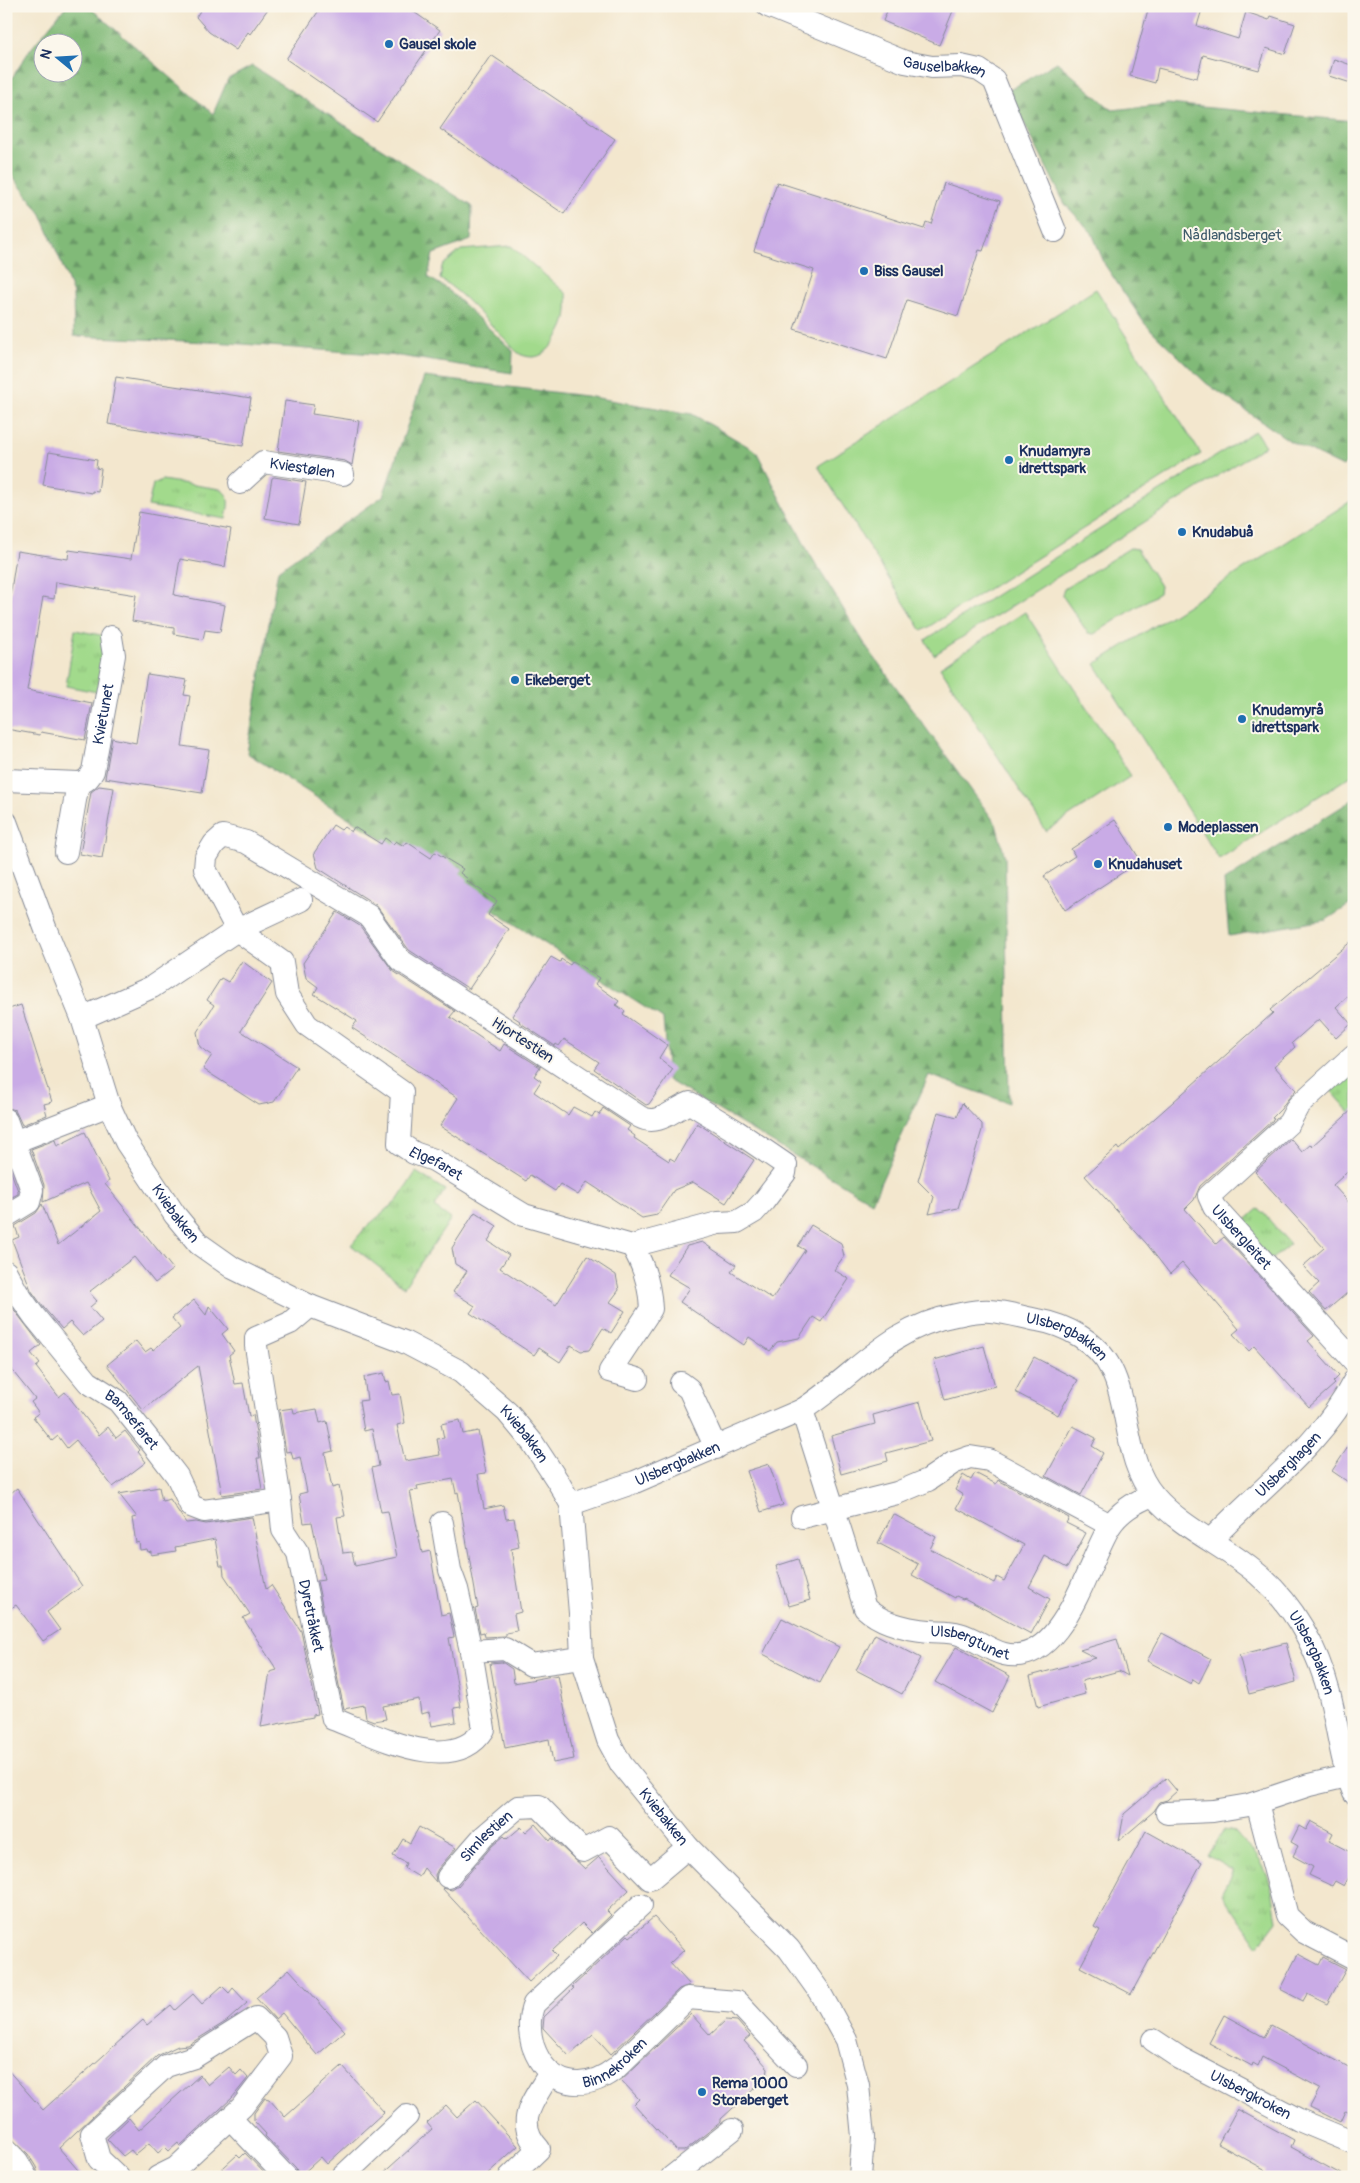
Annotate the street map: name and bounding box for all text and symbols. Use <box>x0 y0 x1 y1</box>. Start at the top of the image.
north arrow <box>32 32 82 82</box>
place label: Gausel skole <box>399 35 477 54</box>
marker: Gausel skole <box>383 38 395 50</box>
text: N <box>37 47 56 61</box>
street label: Gauselbakken <box>901 53 990 82</box>
park label: Nådlandsberget <box>1183 226 1282 245</box>
place label: Biss Gausel <box>874 262 944 281</box>
marker: Biss Gausel <box>858 265 870 277</box>
place label: Knudamyra idrettspark <box>1019 442 1090 478</box>
street label: Kviestølen <box>268 454 336 483</box>
marker: Knudamyra idrettspark <box>1003 454 1015 466</box>
place label: Knudabuå <box>1192 523 1254 542</box>
marker: Knudabuå <box>1176 526 1188 538</box>
place label: Eikeberget <box>525 671 591 690</box>
marker: Eikeberget <box>509 674 521 686</box>
street label: Kvietunet <box>89 681 119 746</box>
place label: Knudamyrå idrettspark <box>1252 701 1324 737</box>
marker: Knudamyrå idrettspark <box>1236 713 1248 725</box>
place label: Modeplassen <box>1178 818 1259 837</box>
marker: Modeplassen <box>1162 821 1174 833</box>
place label: Knudahuset <box>1108 855 1183 874</box>
marker: Knudahuset <box>1092 858 1104 870</box>
street label: Hjortestien <box>488 1013 558 1068</box>
street label: Elgefaret <box>405 1143 467 1186</box>
street label: Kviebakken <box>147 1181 203 1247</box>
street label: Ulsbergleitet <box>1207 1201 1276 1274</box>
street label: Ulsbergbakken <box>1024 1309 1112 1365</box>
street label: Bamsefaret <box>101 1386 163 1455</box>
street label: Kviebakken <box>496 1401 552 1467</box>
street label: Ulsberghagen <box>1252 1428 1325 1502</box>
street label: Ulsbergbakken <box>632 1437 723 1491</box>
street label: Dyretråkket <box>294 1578 328 1655</box>
street label: Ulsbergbakken <box>1284 1607 1338 1697</box>
street label: Ulsbergtunet <box>930 1622 1012 1665</box>
street label: Kviebakken <box>634 1785 692 1850</box>
street label: Simlestien <box>456 1807 517 1866</box>
street label: Binnekroken <box>581 2034 651 2093</box>
street label: Ulsbergkroken <box>1206 2066 1294 2124</box>
place label: Rema 1000 Storaberget <box>712 2074 789 2110</box>
marker: Rema 1000 Storaberget <box>696 2086 708 2098</box>

